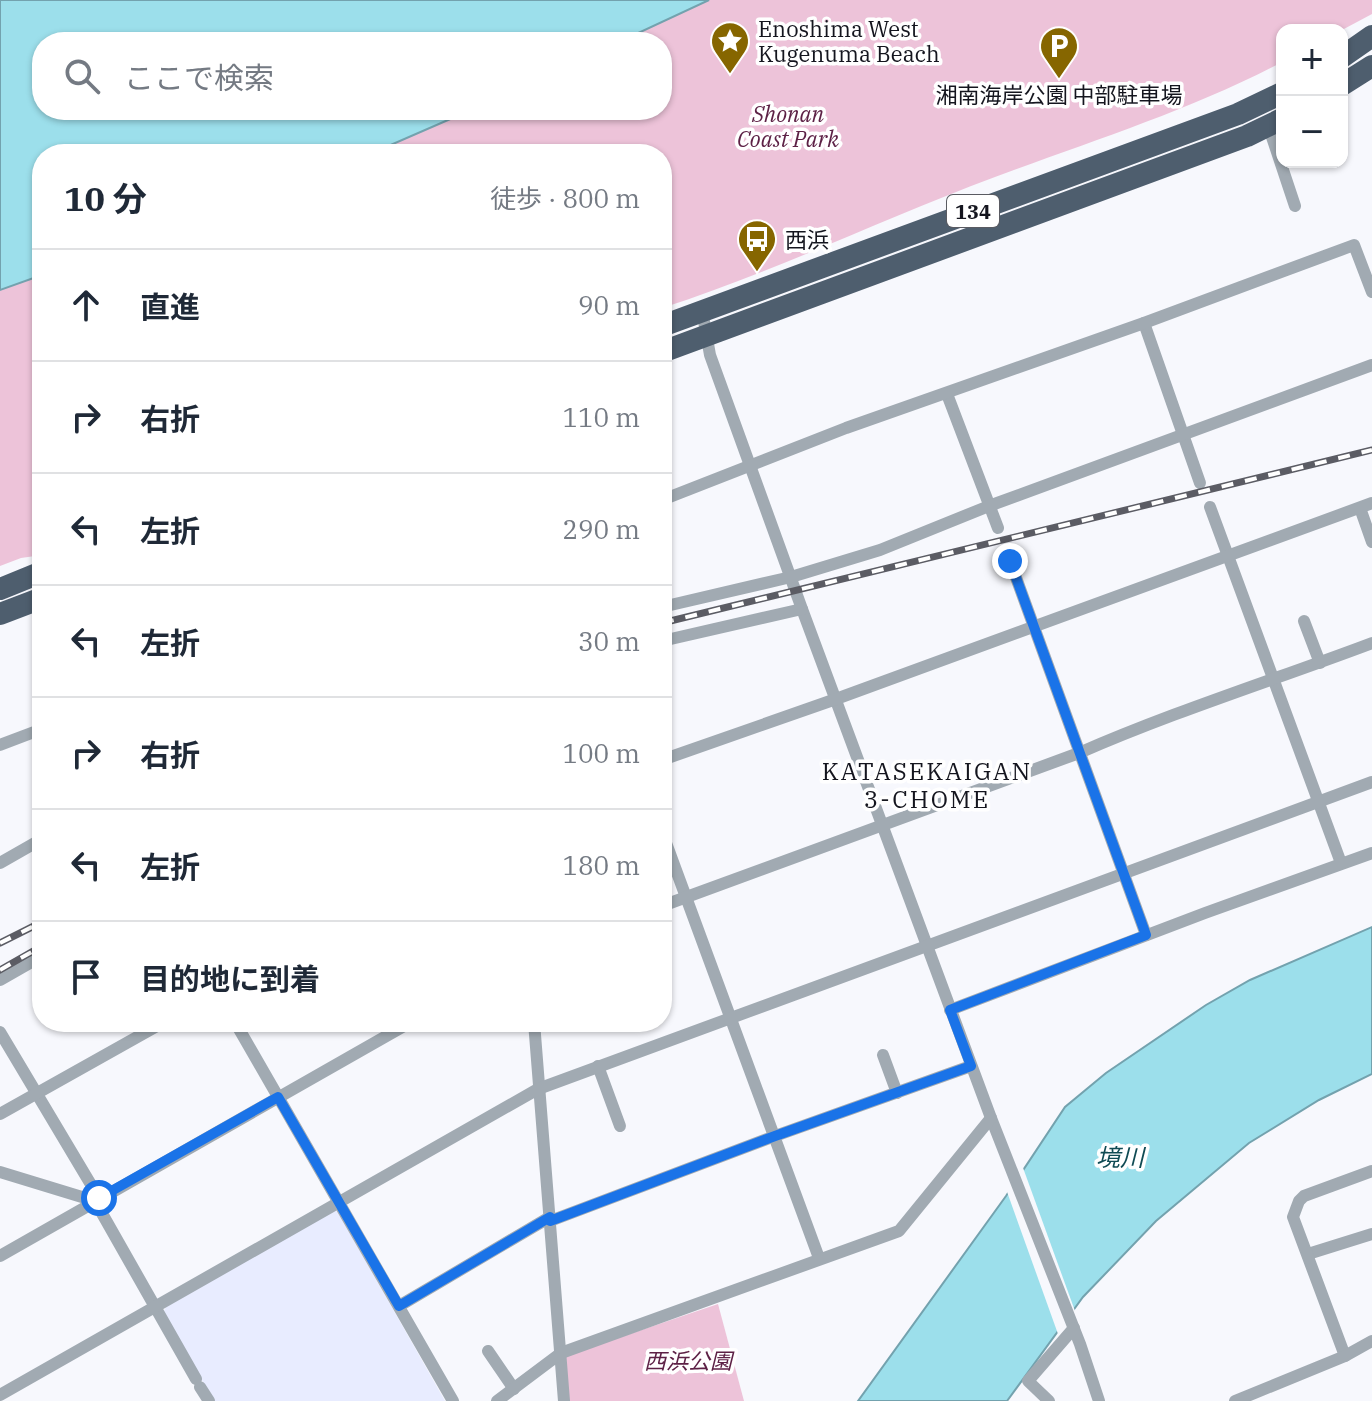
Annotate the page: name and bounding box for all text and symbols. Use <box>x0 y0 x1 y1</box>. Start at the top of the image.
place label: Enoshima West Kugenuma Beach <box>758 14 940 68</box>
place icon: Enoshima West Kugenuma Beach <box>709 20 751 75</box>
map controls <box>1276 24 1348 168</box>
button: + <box>1276 24 1348 96</box>
parking icon: 湘南海岸公園 中部駐車場 <box>1038 25 1080 80</box>
search box <box>32 32 672 120</box>
icon: search <box>60 54 104 98</box>
text: ここで検索 <box>124 58 274 97</box>
place label: 湘南海岸公園 中部駐車場 <box>935 80 1183 109</box>
button: − <box>1276 96 1348 168</box>
park label: Shonan Coast Park <box>737 99 839 153</box>
text: 10 分 <box>64 176 147 220</box>
text: 徒歩 · 800 m <box>490 181 640 215</box>
road number: 134 <box>947 195 999 227</box>
bus stop icon: 西浜 <box>736 218 778 273</box>
place label: 西浜 <box>785 225 829 254</box>
icon: ahead <box>64 283 108 327</box>
text: 直進 <box>140 287 200 326</box>
text: 90 m <box>578 288 640 322</box>
icon: right <box>64 395 108 439</box>
text: 右折 <box>140 399 200 438</box>
text: 110 m <box>562 400 640 434</box>
icon: left <box>64 507 108 551</box>
text: 左折 <box>140 511 200 550</box>
text: 290 m <box>562 512 640 546</box>
route end <box>992 543 1028 579</box>
icon: left <box>64 619 108 663</box>
text: 左折 <box>140 623 200 662</box>
text: 30 m <box>578 624 640 658</box>
icon: right <box>64 731 108 775</box>
text: 右折 <box>140 735 200 774</box>
text: 100 m <box>562 736 640 770</box>
district label: KATASEKAIGAN 3-CHOME <box>822 755 1032 815</box>
icon: left <box>64 843 108 887</box>
text: 左折 <box>140 847 200 886</box>
text: 180 m <box>562 848 640 882</box>
icon: arrive <box>64 955 108 999</box>
text: 目的地に到着 <box>140 959 320 998</box>
water label: 境川 <box>1096 1141 1147 1173</box>
route start <box>81 1180 117 1216</box>
park label: 西浜公園 <box>644 1346 735 1375</box>

